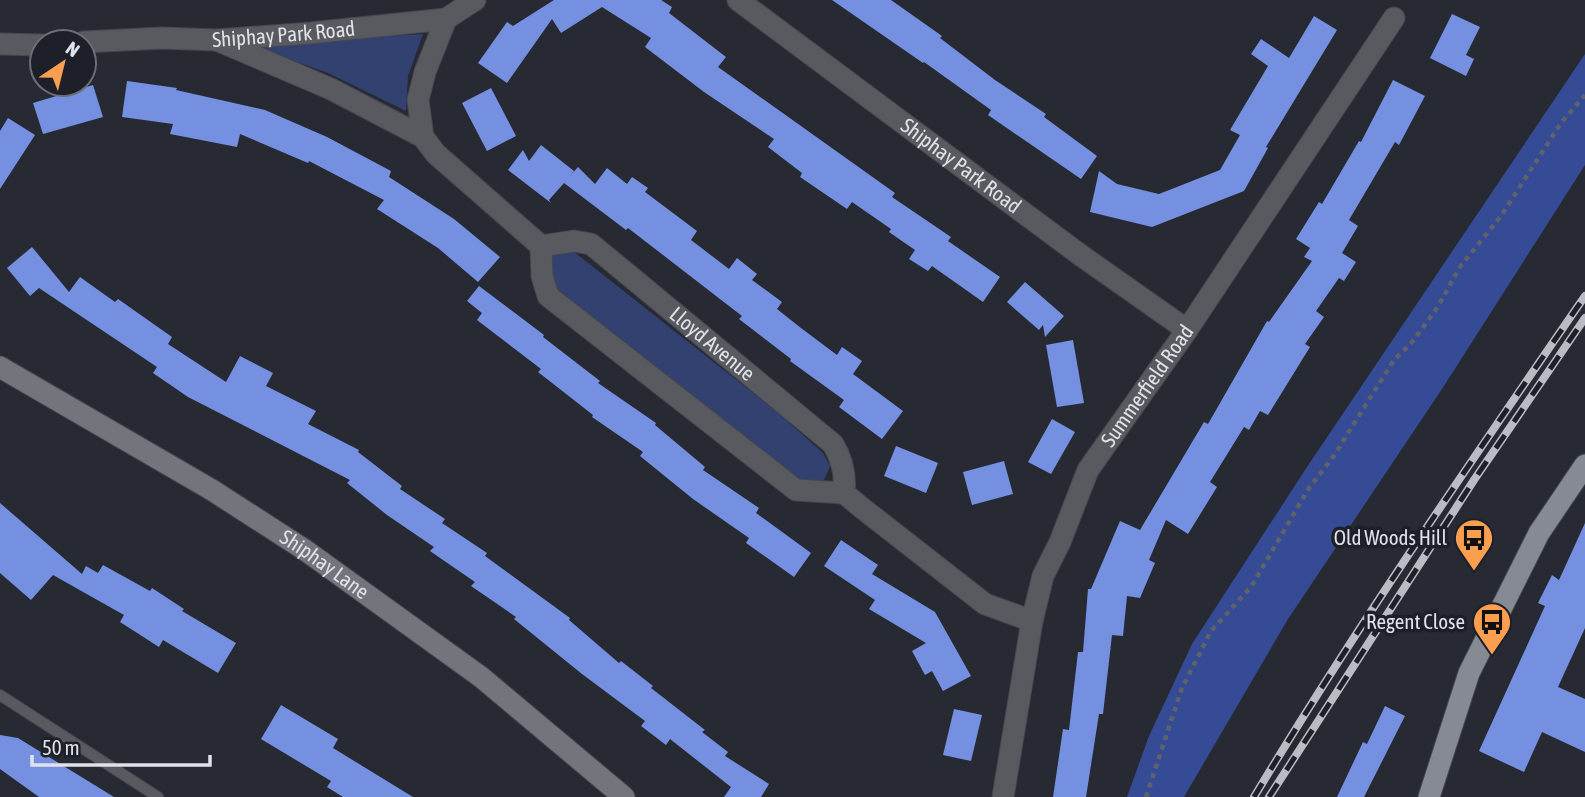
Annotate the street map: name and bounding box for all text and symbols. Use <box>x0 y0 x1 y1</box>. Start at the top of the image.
street label: Shiphay Park Road <box>211 15 356 51</box>
north arrow <box>28 28 98 98</box>
text: N <box>62 37 84 61</box>
street label: Shiphay Park Road <box>897 113 1026 218</box>
street label: Lloyd Avenue <box>666 301 760 385</box>
street label: Summerfield Road <box>1096 320 1198 451</box>
bus stop icon: Old Woods Hill <box>1453 517 1495 572</box>
street label: Shiphay Lane <box>276 524 374 603</box>
place label: Old Woods Hill <box>1334 525 1447 549</box>
bus stop icon: Regent Close <box>1471 601 1513 656</box>
place label: Regent Close <box>1366 609 1465 633</box>
scale bar <box>32 724 210 768</box>
text: 50 m <box>42 735 80 759</box>

